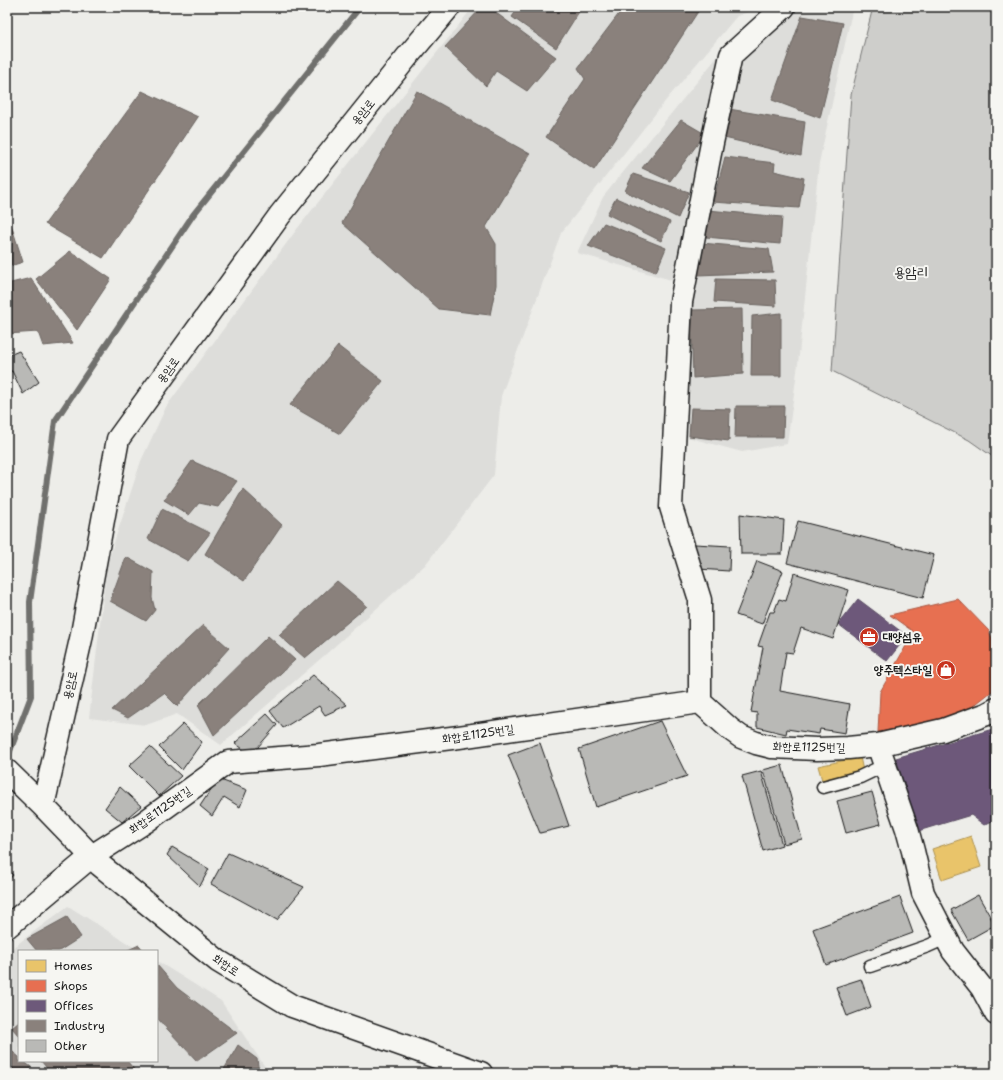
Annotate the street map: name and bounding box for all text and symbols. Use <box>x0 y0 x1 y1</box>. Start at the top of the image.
street label: 용암로 <box>348 96 378 128</box>
district label: 용암리 <box>894 263 928 281</box>
street label: 용암로 <box>153 354 183 386</box>
office icon: 대양섬유 <box>858 626 880 648</box>
place label: 대양섬유 <box>882 629 922 645</box>
shop icon: 양주텍스타일 <box>935 659 957 681</box>
place label: 양주텍스타일 <box>874 662 932 678</box>
street label: 용암로 <box>59 669 81 701</box>
street label: 화합로1125번길 <box>441 721 515 747</box>
street label: 화합로1125번길 <box>772 738 846 756</box>
street label: 화합로1125번길 <box>126 782 195 837</box>
legend <box>18 950 158 1062</box>
street label: 화합로 <box>210 950 242 980</box>
text: Homes <box>54 958 93 974</box>
text: Shops <box>54 978 88 994</box>
text: Offices <box>54 998 94 1014</box>
text: Industry <box>54 1018 105 1034</box>
text: Other <box>54 1038 88 1054</box>

